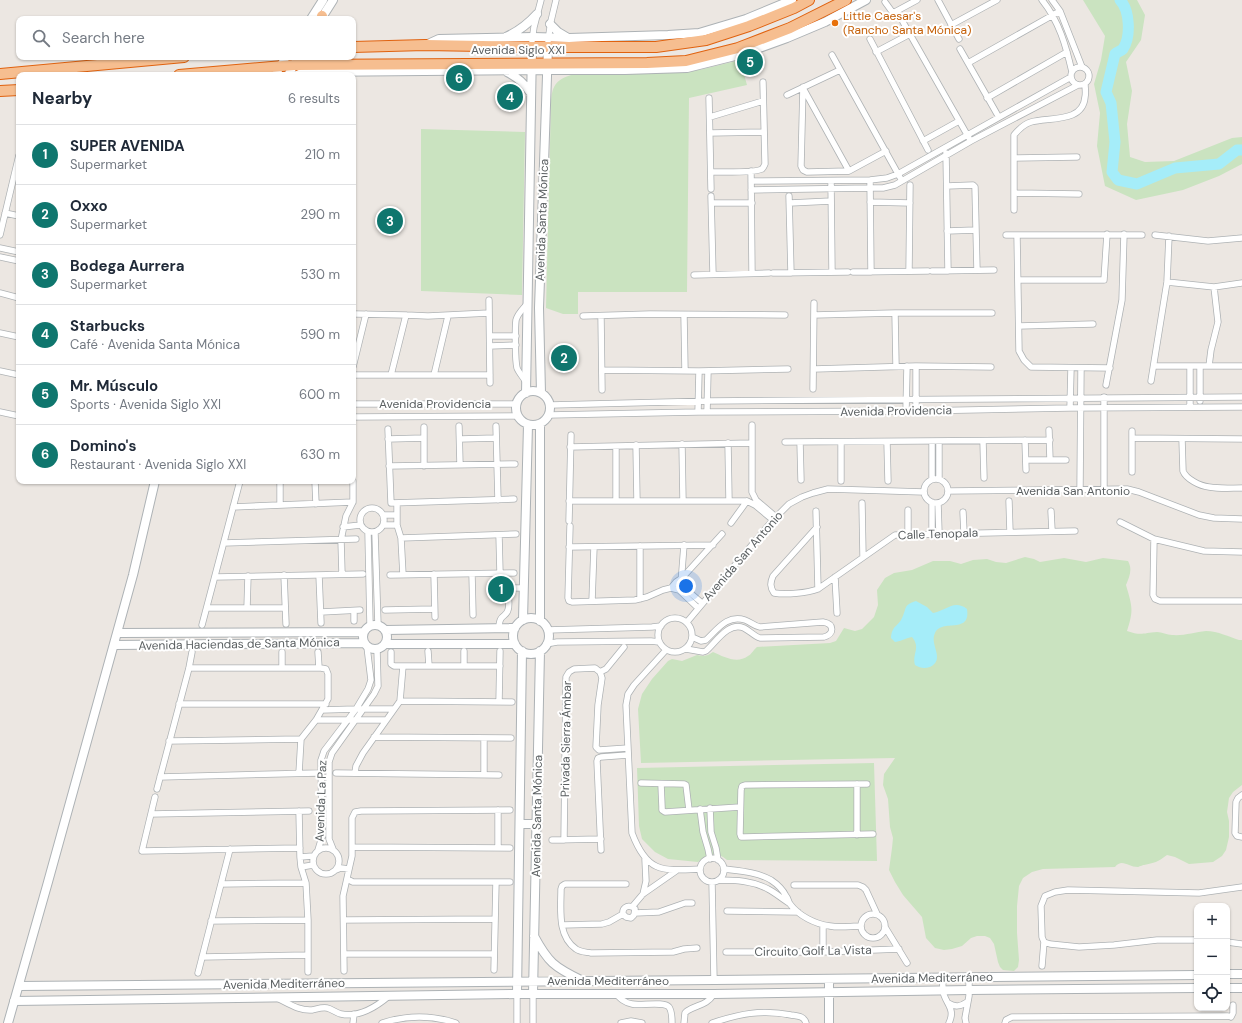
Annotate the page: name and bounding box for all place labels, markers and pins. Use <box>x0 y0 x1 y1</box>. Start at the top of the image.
place label: Little Caesar's (Rancho Santa Mónica) <box>843 8 972 38</box>
marker: Little Caesar's (Rancho Santa Mónica) <box>830 18 840 28</box>
pin: 5 <box>737 47 763 77</box>
pin: 6 <box>446 63 472 93</box>
pin: 4 <box>497 82 523 112</box>
pin: 3 <box>377 206 403 236</box>
pin: 2 <box>551 343 577 373</box>
pin: 1 <box>488 574 514 604</box>

